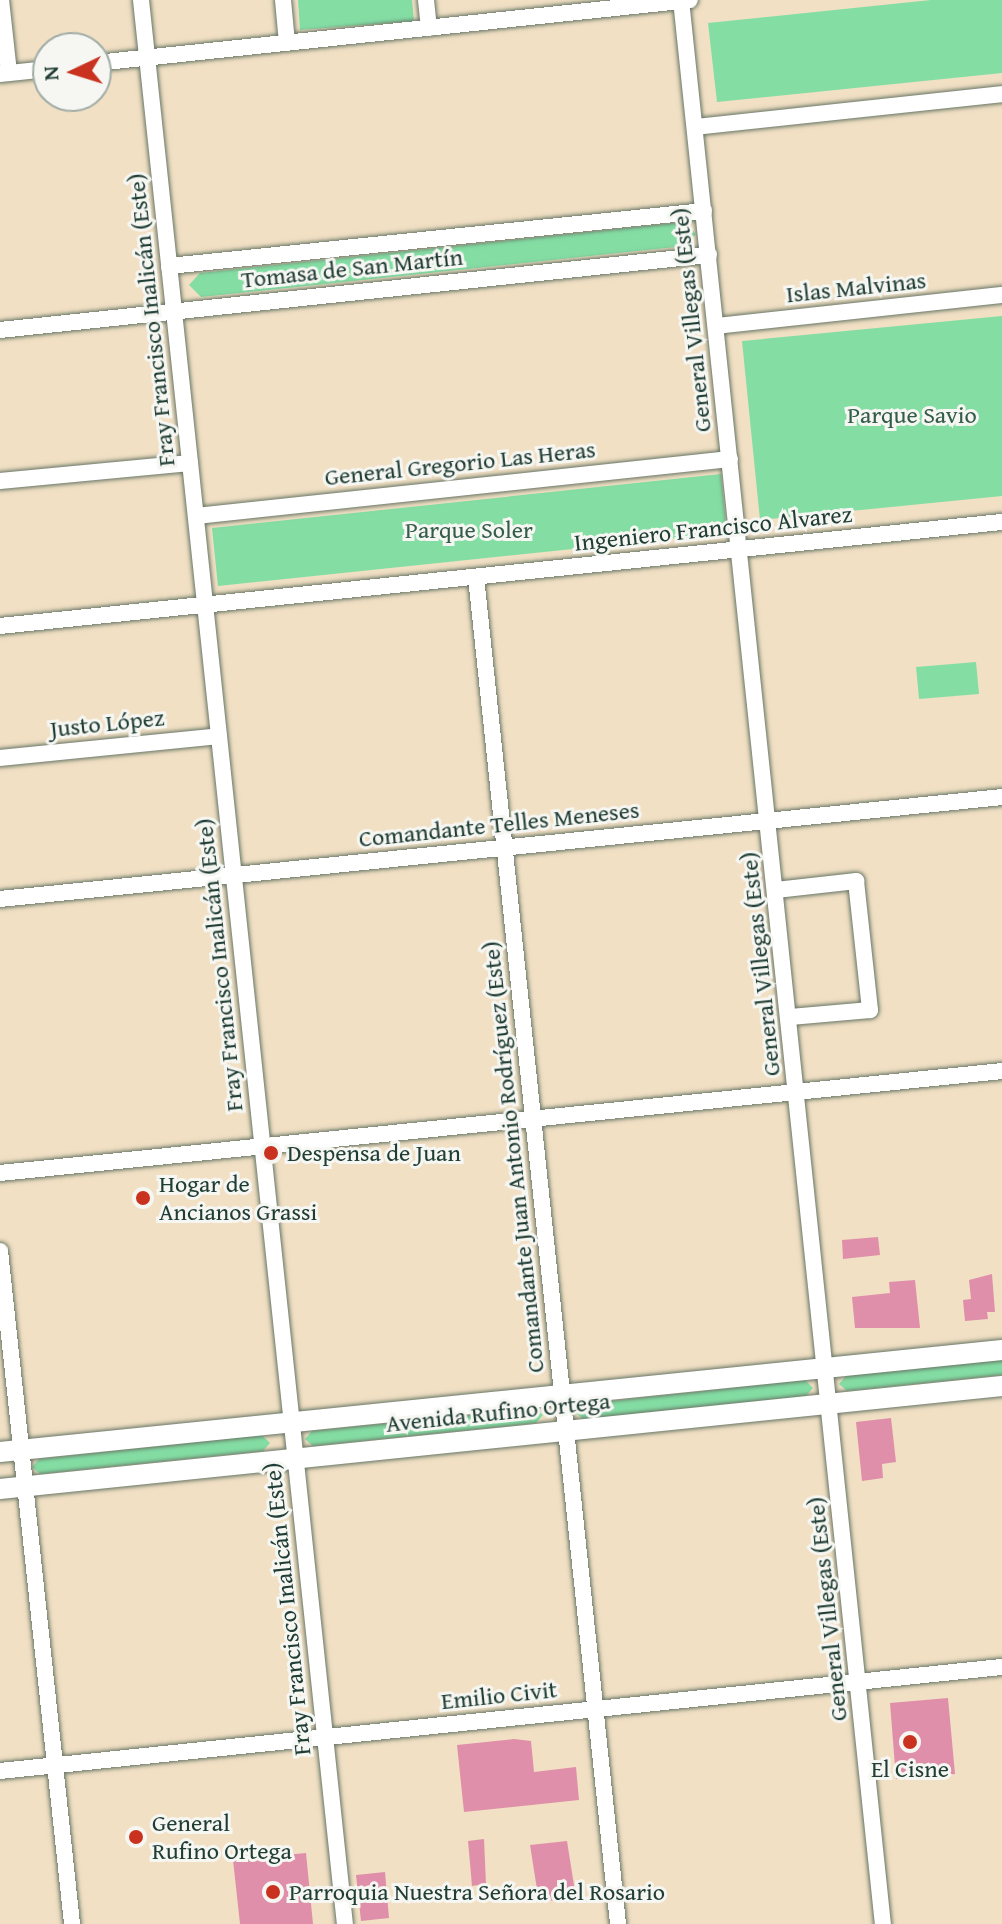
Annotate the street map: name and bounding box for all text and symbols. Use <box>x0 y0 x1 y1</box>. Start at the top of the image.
north arrow <box>32 32 112 112</box>
text: N <box>34 65 67 82</box>
street label: Fray Francisco Inalicán (Este) <box>121 172 181 468</box>
street label: General Villegas (Este) <box>665 206 717 434</box>
street label: Tomasa de San Martín <box>240 242 464 294</box>
street label: Islas Malvinas <box>785 265 927 309</box>
park label: Parque Savio <box>847 401 977 429</box>
street label: General Gregorio Las Heras <box>323 434 597 492</box>
street label: Ingeniero Francisco Alvarez <box>573 499 853 557</box>
park label: Parque Soler <box>405 516 533 544</box>
street label: Justo López <box>48 703 166 743</box>
street label: Comandante Telles Meneses <box>357 795 641 853</box>
street label: Fray Francisco Inalicán (Este) <box>189 817 249 1113</box>
street label: General Villegas (Este) <box>734 850 786 1078</box>
street label: Comandante Juan Antonio Rodríguez (Este) <box>476 940 550 1374</box>
place label: Despensa de Juan <box>287 1139 461 1167</box>
marker: Despensa de Juan <box>262 1144 280 1162</box>
place label: Hogar de Ancianos Grassi <box>159 1170 317 1226</box>
marker: Hogar de Ancianos Grassi <box>134 1189 152 1207</box>
street label: Avenida Rufino Ortega <box>384 1386 612 1438</box>
street label: Fray Francisco Inalicán (Este) <box>257 1461 317 1757</box>
street label: General Villegas (Este) <box>801 1495 853 1723</box>
street label: Emilio Civit <box>440 1675 558 1715</box>
marker: El Cisne <box>901 1733 919 1751</box>
place label: El Cisne <box>871 1755 949 1783</box>
place label: General Rufino Ortega <box>152 1809 292 1865</box>
marker: General Rufino Ortega <box>127 1828 145 1846</box>
place label: Parroquia Nuestra Señora del Rosario <box>289 1878 665 1906</box>
marker: Parroquia Nuestra Señora del Rosario <box>264 1883 282 1901</box>

